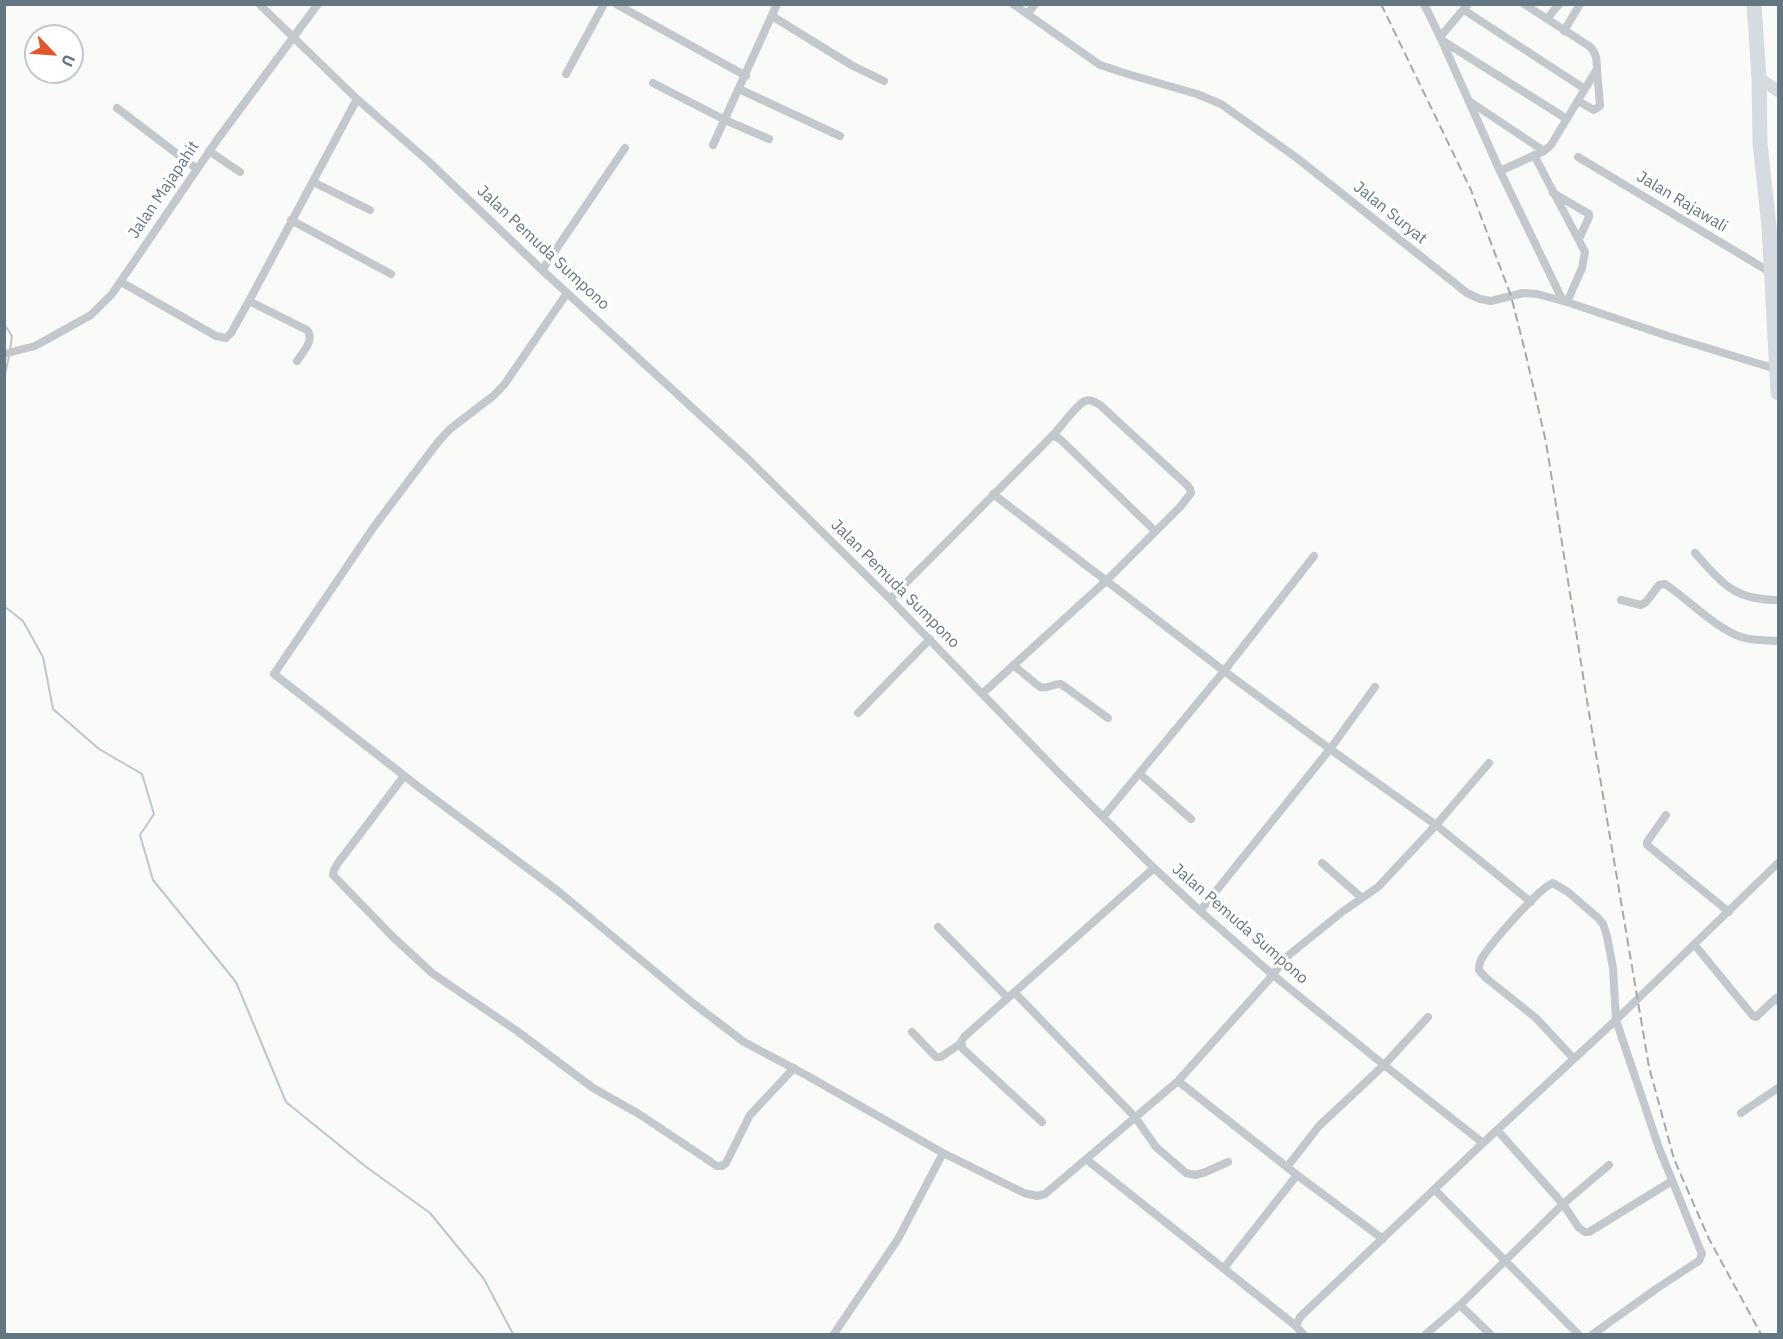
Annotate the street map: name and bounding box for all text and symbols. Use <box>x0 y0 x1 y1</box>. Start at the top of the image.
north arrow <box>24 24 84 84</box>
text: U <box>57 51 80 70</box>
street label: Jalan Majapahit <box>124 138 204 242</box>
street label: Jalan Rajawali <box>1633 167 1731 237</box>
street label: Jalan Suryat <box>1349 178 1431 248</box>
street label: Jalan Pemuda Sumpono <box>473 182 613 314</box>
street label: Jalan Pemuda Sumpono <box>827 516 963 652</box>
street label: Jalan Pemuda Sumpono <box>1168 860 1312 988</box>

